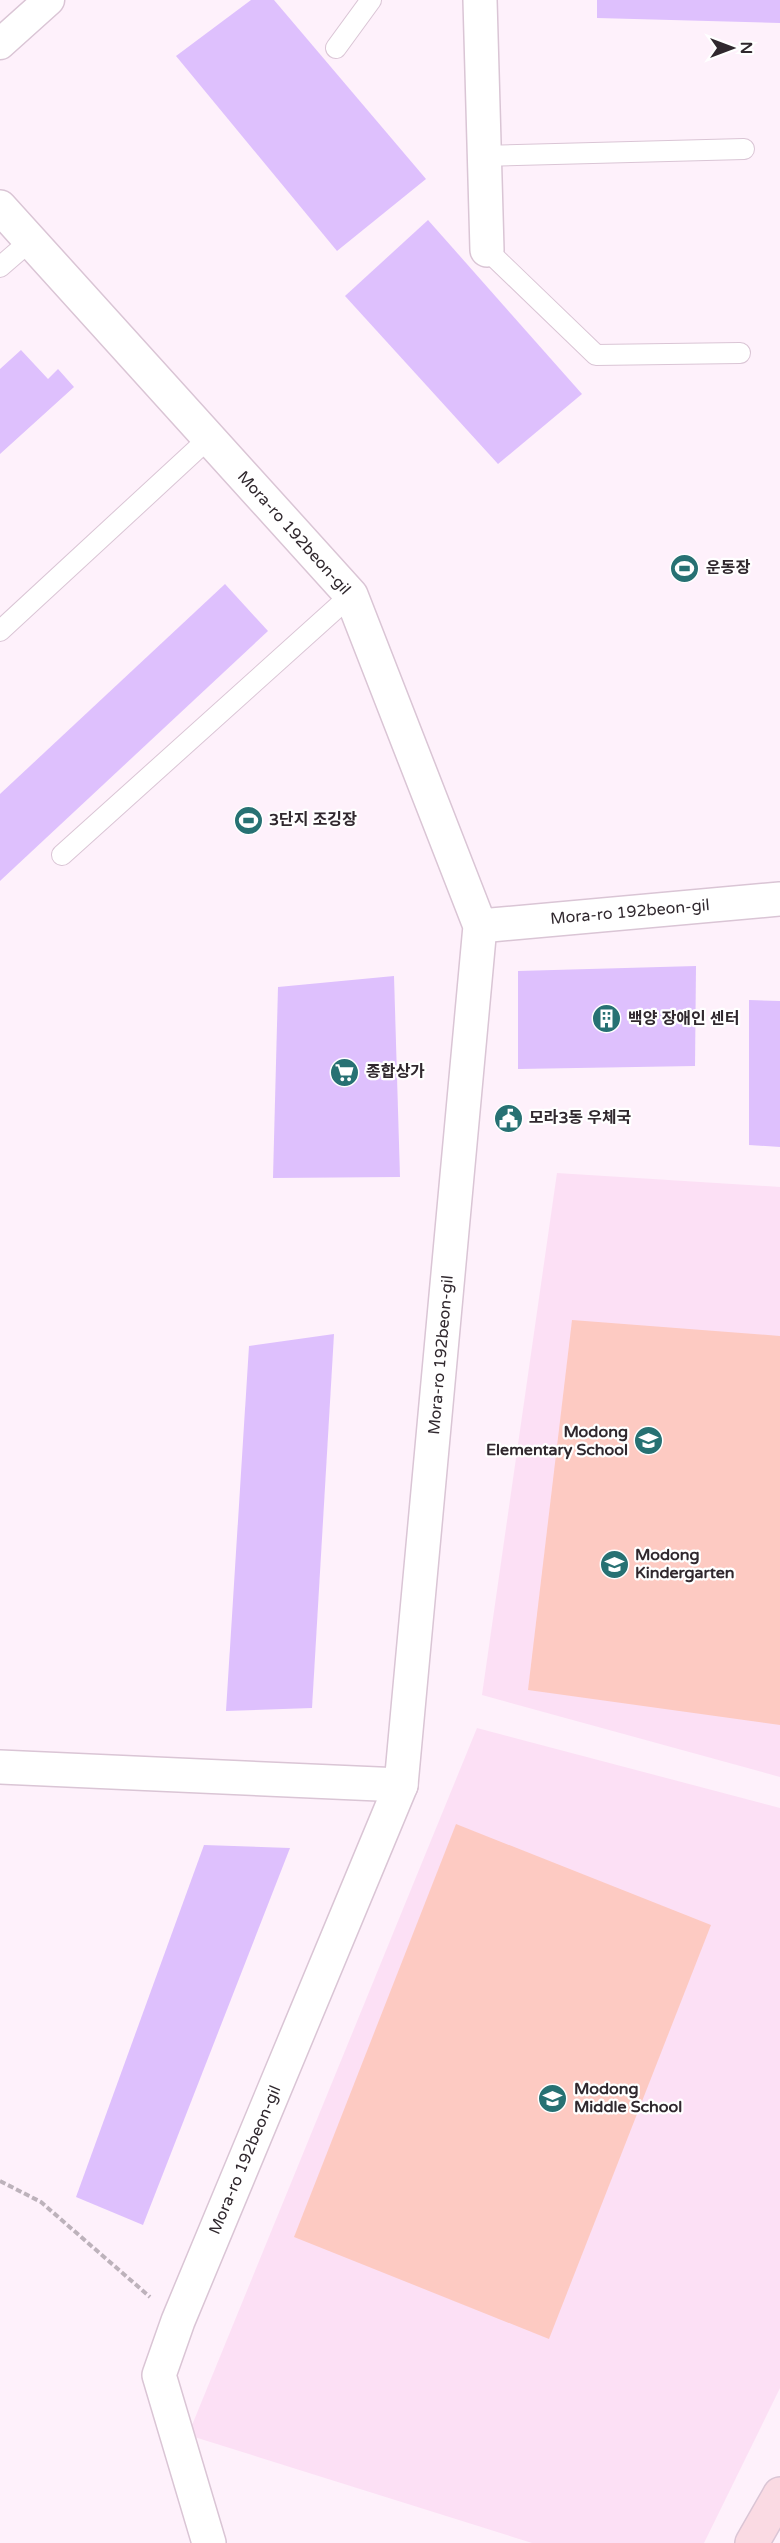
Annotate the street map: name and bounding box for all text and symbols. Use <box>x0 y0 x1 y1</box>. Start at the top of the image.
north arrow <box>702 18 762 78</box>
text: N <box>736 42 756 54</box>
street label: Mora-ro 192beon-gil <box>233 467 355 599</box>
sports icon: 운동장 <box>669 552 701 584</box>
place label: 운동장 <box>706 558 750 578</box>
sports icon: 3단지 조깅장 <box>232 804 264 836</box>
place label: 3단지 조깅장 <box>269 810 357 830</box>
street label: Mora-ro 192beon-gil <box>550 895 710 929</box>
building icon: 백양 장애인 센터 <box>591 1003 623 1035</box>
place label: 백양 장애인 센터 <box>628 1009 739 1029</box>
supermarket icon: 종합상가 <box>329 1056 361 1088</box>
place label: 종합상가 <box>366 1062 425 1082</box>
public building icon: 모라3동 우체국 <box>492 1102 524 1134</box>
place label: 모라3동 우체국 <box>529 1108 632 1128</box>
street label: Mora-ro 192beon-gil <box>424 1275 458 1435</box>
place label: Modong Elementary School <box>486 1422 628 1460</box>
school or university icon: Modong Elementary School <box>633 1425 665 1457</box>
place label: Modong Kindergarten <box>635 1545 735 1583</box>
school or university icon: Modong Kindergarten <box>598 1548 630 1580</box>
place label: Modong Middle School <box>574 2079 682 2117</box>
school or university icon: Modong Middle School <box>537 2082 569 2114</box>
street label: Mora-ro 192beon-gil <box>205 2083 285 2237</box>

